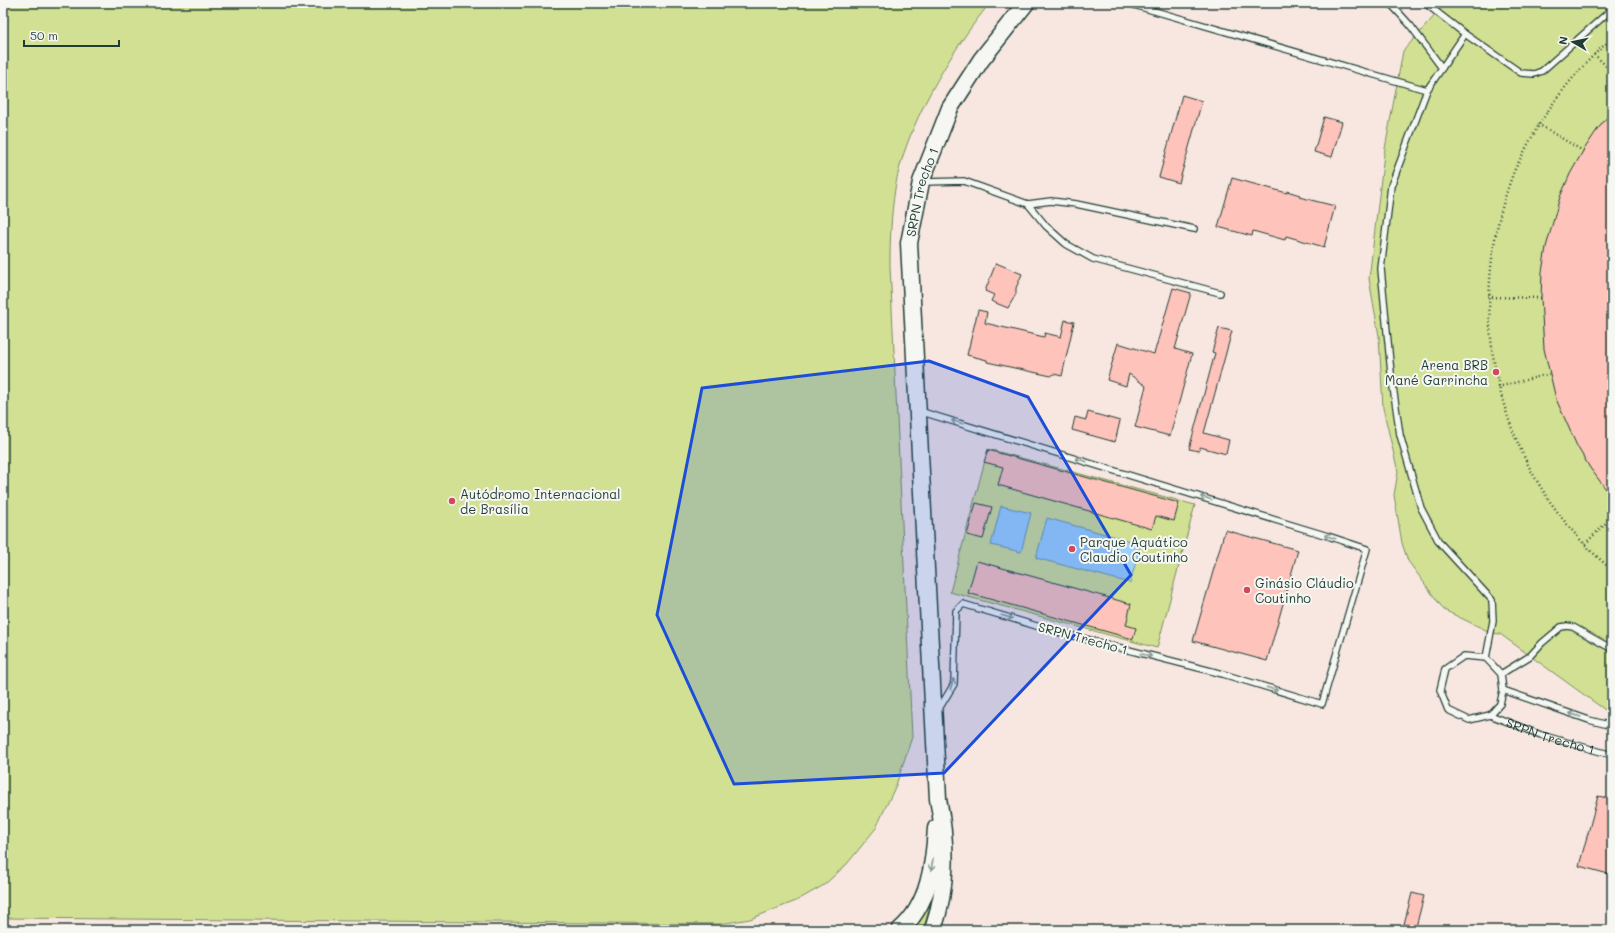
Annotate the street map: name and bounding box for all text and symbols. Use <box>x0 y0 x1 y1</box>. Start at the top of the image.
scale bar <box>24 22 119 48</box>
north arrow <box>1553 22 1593 62</box>
text: 50 m <box>30 27 58 43</box>
text: N <box>1555 35 1571 46</box>
street label: SRPN Trecho 1 <box>901 145 942 238</box>
place label: Arena BRB Mané Garrincha <box>1385 356 1488 388</box>
marker: Arena BRB Mané Garrincha <box>1491 367 1501 377</box>
one-way arrow <box>951 418 964 425</box>
one-way arrow <box>1075 456 1088 463</box>
place label: Autódromo Internacional de Brasília <box>460 485 621 517</box>
one-way arrow <box>1199 494 1212 501</box>
marker: Autódromo Internacional de Brasília <box>447 496 457 506</box>
one-way arrow <box>1324 532 1336 540</box>
place label: Parque Aquático Claudio Coutinho <box>1080 533 1188 565</box>
marker: Parque Aquático Claudio Coutinho <box>1067 544 1077 554</box>
place label: Ginásio Cláudio Coutinho <box>1255 574 1354 606</box>
marker: Ginásio Cláudio Coutinho <box>1242 585 1252 595</box>
one-way arrow <box>1001 614 1014 621</box>
street label: SRPN Trecho 1 <box>1037 617 1130 658</box>
one-way arrow <box>1140 651 1153 659</box>
one-way arrow <box>949 678 956 691</box>
one-way arrow <box>1265 686 1278 693</box>
one-way arrow <box>1568 711 1581 718</box>
street label: SRPN Trecho 1 <box>1504 713 1597 758</box>
one-way arrow <box>928 858 936 871</box>

